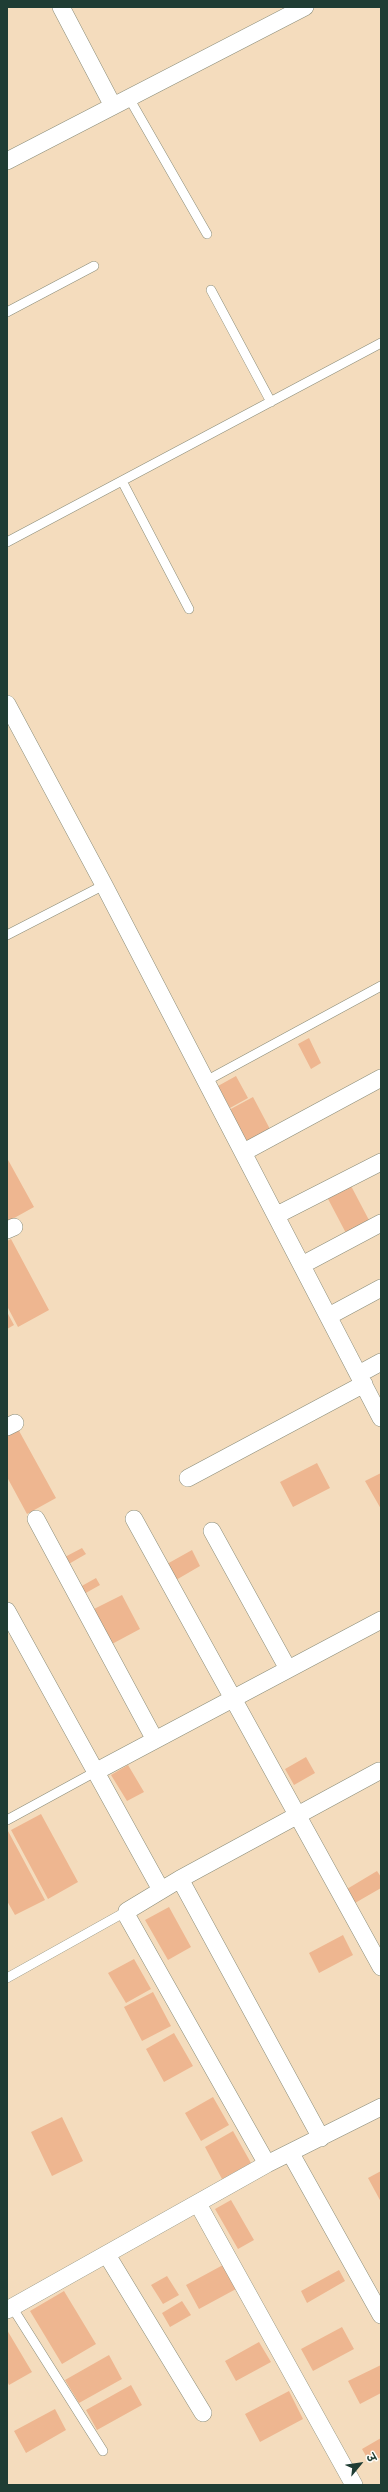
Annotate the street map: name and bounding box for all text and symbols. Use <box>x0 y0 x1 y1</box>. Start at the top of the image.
north arrow <box>340 2444 380 2484</box>
text: उ <box>363 2452 378 2464</box>

